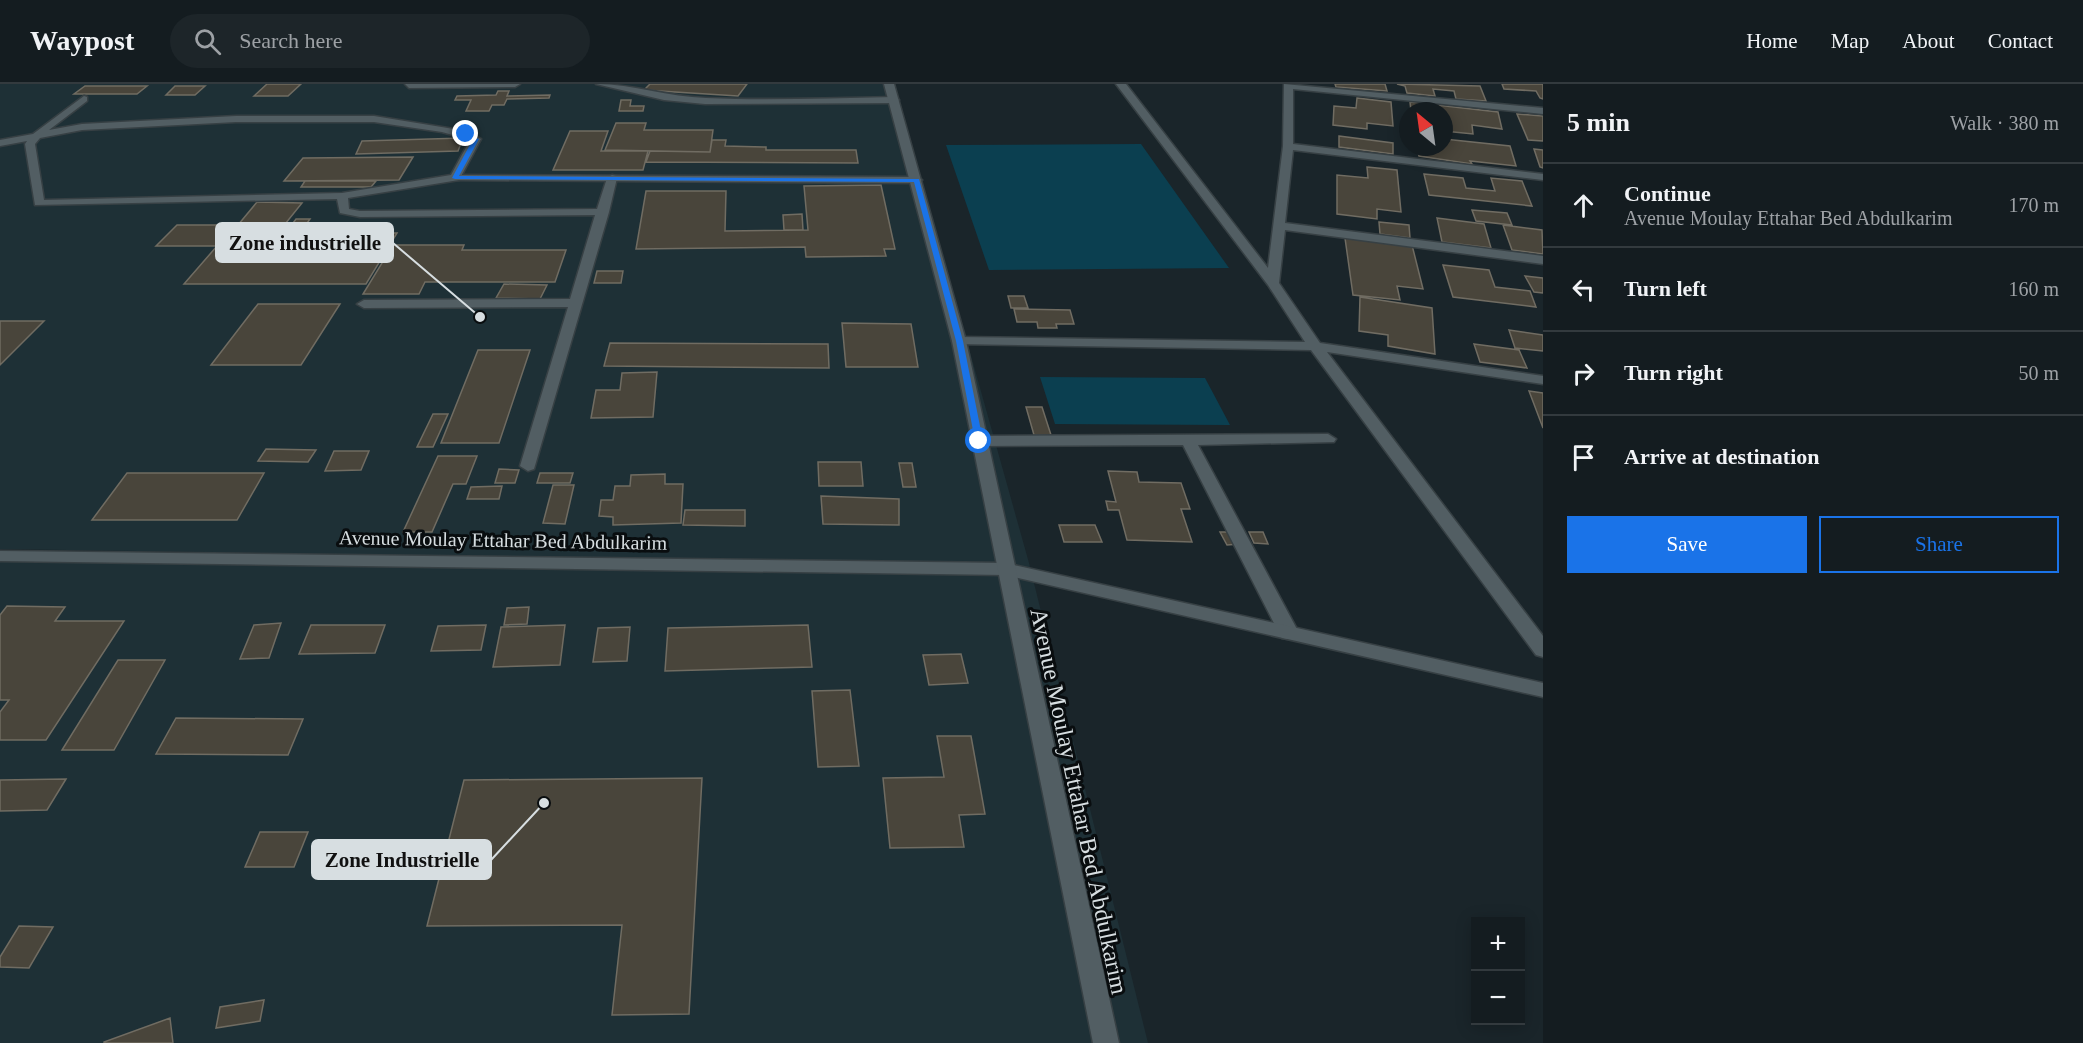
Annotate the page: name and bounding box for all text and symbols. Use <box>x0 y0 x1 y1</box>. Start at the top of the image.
search box <box>170 14 590 68</box>
text: Waypost <box>30 25 134 56</box>
icon: search <box>191 25 224 58</box>
text: Search here <box>239 28 342 53</box>
text: Home <box>1746 29 1798 53</box>
text: Map <box>1831 29 1869 53</box>
text: About <box>1902 29 1955 53</box>
text: Contact <box>1988 29 2053 53</box>
north arrow <box>1399 102 1453 156</box>
text: 5 min <box>1567 108 1630 137</box>
text: Walk · 380 m <box>1950 112 2059 134</box>
route end <box>452 120 478 146</box>
text: Continue <box>1624 181 1711 206</box>
icon: ahead <box>1567 189 1600 222</box>
text: 170 m <box>2008 194 2059 216</box>
text: Avenue Moulay Ettahar Bed Abdulkarim <box>1624 207 1952 229</box>
callout: Zone industrielle <box>216 223 393 262</box>
text: Zone industrielle <box>229 231 381 255</box>
icon: left <box>1567 273 1600 306</box>
text: Turn left <box>1624 276 1707 301</box>
text: 160 m <box>2008 278 2059 300</box>
icon: right <box>1567 357 1600 390</box>
text: Turn right <box>1624 360 1723 385</box>
text: 50 m <box>2018 362 2059 384</box>
route start <box>965 427 991 453</box>
icon: arrive <box>1567 441 1600 474</box>
text: Arrive at destination <box>1624 444 1820 469</box>
button: Save <box>1567 516 1807 573</box>
button: Share <box>1819 516 2059 573</box>
street label: Avenue Moulay Ettahar Bed Abdulkarim <box>339 526 668 555</box>
street label: Avenue Moulay Ettahar Bed Abdulkarim <box>1025 606 1133 997</box>
callout: Zone Industrielle <box>312 840 491 879</box>
text: Zone Industrielle <box>325 848 479 872</box>
map controls <box>1471 917 1525 1025</box>
button: + <box>1471 917 1525 971</box>
button: − <box>1471 971 1525 1025</box>

